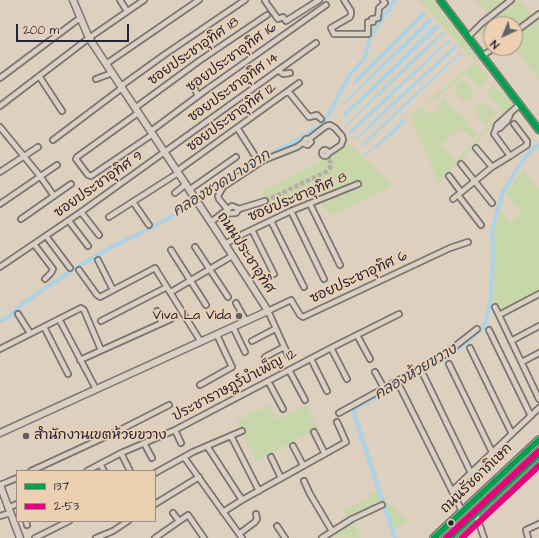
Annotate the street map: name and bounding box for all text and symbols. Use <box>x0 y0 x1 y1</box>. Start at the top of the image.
street label: ซอยประชาอุทิศ 18 <box>145 14 243 90</box>
scale bar <box>18 16 131 42</box>
north arrow <box>483 16 523 56</box>
street label: ซอยประชาอุทิศ 16 <box>184 20 280 96</box>
text: 200 m <box>23 22 59 39</box>
text: N <box>487 36 503 52</box>
street label: ซอยประชาอุทิศ 14 <box>185 49 283 127</box>
street label: ซอยประชาอุทิศ 12 <box>184 80 280 156</box>
water label: คลองชวดบางจาก <box>170 147 274 221</box>
street label: ซอยประชาอุทิศ 9 <box>51 148 147 222</box>
street label: ซอยประชาอุทิศ 8 <box>246 170 350 226</box>
street label: ถนนประชาอุทิศ <box>213 210 277 296</box>
street label: ซอยประชาอุทิศ 6 <box>308 248 410 308</box>
place label: Viva La Vida <box>152 308 231 324</box>
marker: Viva La Vida <box>234 311 244 321</box>
water label: คลองห้วยขวาง <box>371 341 461 405</box>
street label: ประชาราษฎร์บำเพ็ญ 12 <box>170 346 300 426</box>
place label: สำนักงานเขตห้วยขวาง <box>34 428 166 444</box>
marker: สำนักงานเขตห้วยขวาง <box>21 431 31 441</box>
street label: ถนนรัชดาภิเษก <box>438 440 516 518</box>
legend <box>16 470 156 522</box>
text: 137 <box>54 478 69 495</box>
text: 2-53 <box>54 498 79 515</box>
unlabelled marker <box>446 518 456 528</box>

